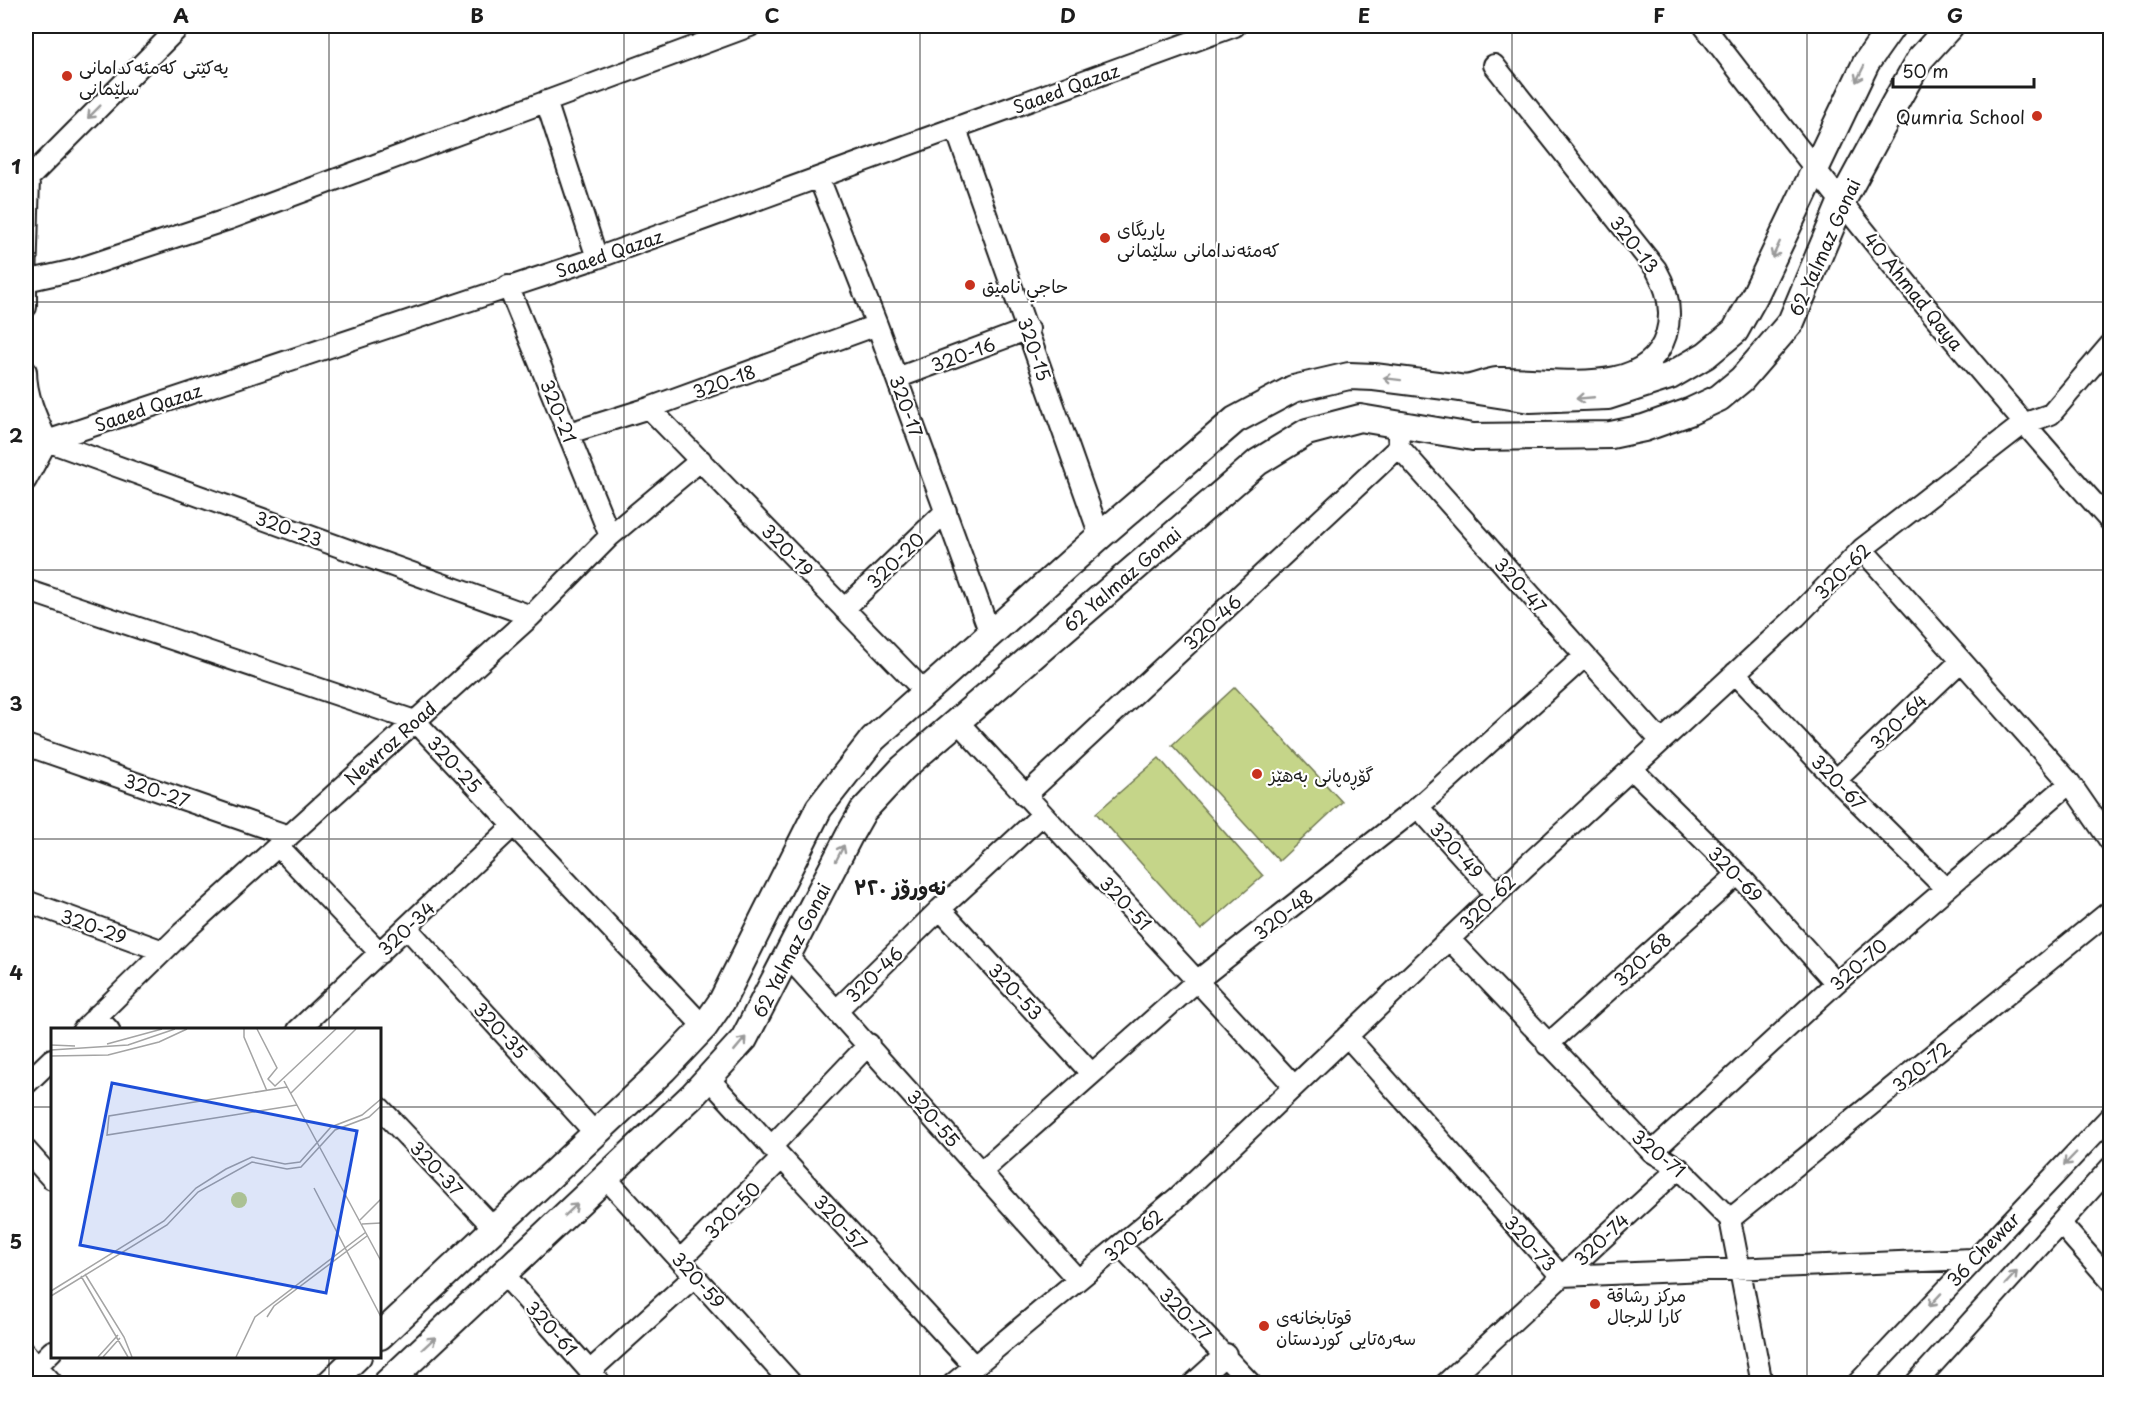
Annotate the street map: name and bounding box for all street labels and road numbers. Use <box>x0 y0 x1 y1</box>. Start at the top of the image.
street label: Saaed Qazaz <box>1009 56 1123 120</box>
street label: 62 Yalmaz Gonai <box>1782 174 1866 320</box>
street label: 320-13 <box>1604 210 1666 278</box>
street label: Saaed Qazaz <box>552 222 666 284</box>
street label: 40 Ahmad Qaya <box>1858 226 1971 357</box>
street label: 320-15 <box>1012 314 1058 384</box>
street label: 320-16 <box>927 330 999 378</box>
street label: 320-18 <box>689 357 759 405</box>
street label: 320-17 <box>883 372 931 441</box>
street label: 320-21 <box>534 375 584 447</box>
street label: Saaed Qazaz <box>91 376 205 438</box>
street label: 320-23 <box>252 503 326 553</box>
street label: 320-19 <box>756 517 820 583</box>
street label: 62 Yalmaz Gonai <box>1057 520 1187 638</box>
street label: 320-20 <box>860 526 930 594</box>
street label: 320-62 <box>1808 537 1876 605</box>
street label: 320-47 <box>1488 551 1554 619</box>
street label: 320-46 <box>1177 588 1247 656</box>
street label: 320-64 <box>1863 687 1933 755</box>
street label: Newroz Road <box>338 695 442 791</box>
street label: 320-25 <box>422 729 488 799</box>
street label: 320-67 <box>1806 748 1872 816</box>
street label: 320-27 <box>121 766 193 814</box>
street label: 320-49 <box>1424 816 1490 884</box>
street label: 320-69 <box>1703 840 1769 908</box>
street label: 320-62 <box>1453 868 1521 936</box>
street label: 320-51 <box>1094 870 1158 936</box>
street label: 62 Yalmaz Gonai <box>745 878 837 1022</box>
street label: 320-48 <box>1247 882 1319 946</box>
street label: 320-34 <box>372 895 440 961</box>
street label: 320-29 <box>57 902 131 950</box>
street label: 320-68 <box>1607 926 1677 992</box>
street label: 320-70 <box>1823 931 1893 997</box>
street label: 320-46 <box>839 940 909 1008</box>
street label: 320-53 <box>983 957 1049 1025</box>
street label: 320-35 <box>468 996 534 1064</box>
street label: 320-72 <box>1886 1034 1956 1098</box>
street label: 320-55 <box>901 1083 967 1153</box>
street label: 320-71 <box>1627 1123 1691 1183</box>
street label: 320-37 <box>404 1134 470 1202</box>
street label: 320-50 <box>698 1175 766 1245</box>
street label: 320-57 <box>808 1188 874 1256</box>
street label: 320-62 <box>1098 1202 1168 1268</box>
street label: 36 Chewar <box>1940 1205 2026 1293</box>
street label: 320-74 <box>1567 1206 1635 1272</box>
street label: 320-73 <box>1499 1209 1563 1277</box>
street label: 320-59 <box>666 1246 732 1314</box>
street label: 320-77 <box>1154 1281 1219 1347</box>
street label: 320-61 <box>520 1294 584 1362</box>

